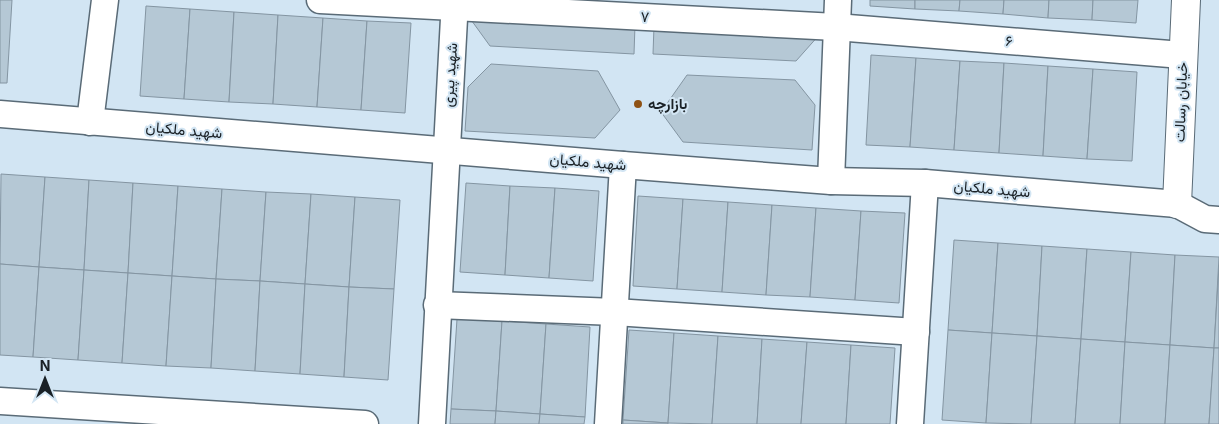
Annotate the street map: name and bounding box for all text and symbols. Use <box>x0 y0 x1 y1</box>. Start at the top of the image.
street label: ۷ <box>640 7 650 26</box>
street label: ۶ <box>1005 31 1014 50</box>
street label: شهید پیری <box>438 42 462 108</box>
street label: خیابان رسالت <box>1170 62 1191 142</box>
place label: بازارچه <box>648 94 687 114</box>
marker: بازارچه <box>632 98 644 110</box>
street label: شهید ملکیان <box>145 117 223 142</box>
street label: شهید ملکیان <box>549 149 627 174</box>
street label: شهید ملکیان <box>953 176 1031 201</box>
north arrow <box>20 354 70 404</box>
text: N <box>40 357 50 374</box>

